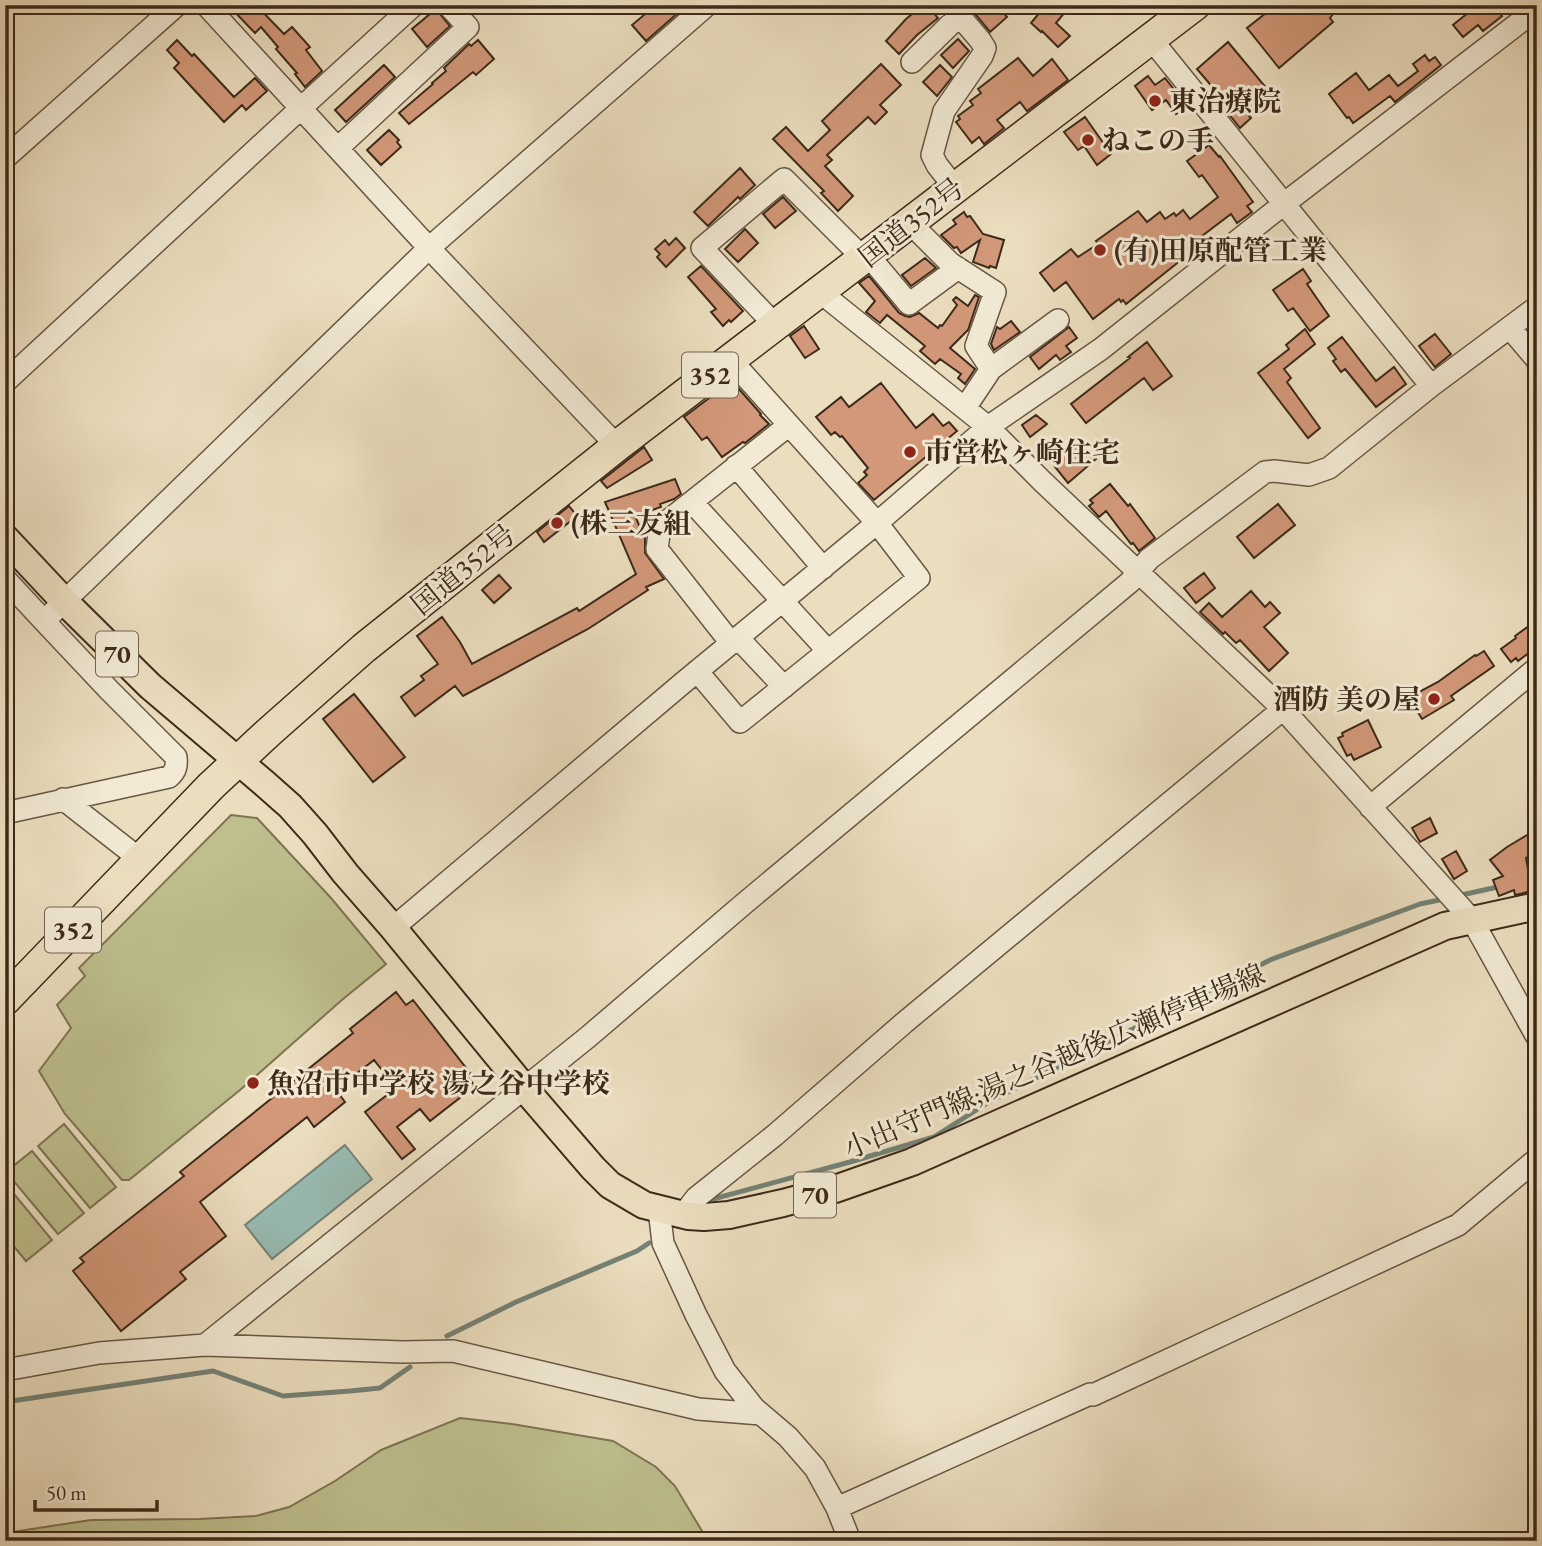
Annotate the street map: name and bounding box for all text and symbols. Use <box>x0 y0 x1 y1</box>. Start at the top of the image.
place label: 東治療院 <box>1169 83 1281 119</box>
marker: 東治療院 <box>1147 93 1163 109</box>
place label: ねこの手 <box>1102 122 1214 158</box>
marker: ねこの手 <box>1080 132 1096 148</box>
street label: 国道352号 <box>851 170 971 274</box>
place label: (有)田原配管工業 <box>1114 232 1327 268</box>
marker: (有)田原配管工業 <box>1092 242 1108 258</box>
road number: 352 <box>682 352 738 398</box>
place label: 市営松ヶ崎住宅 <box>924 434 1120 470</box>
marker: 市営松ヶ崎住宅 <box>902 444 918 460</box>
place label: (株三友組 <box>571 505 692 541</box>
marker: (株三友組 <box>549 515 565 531</box>
street label: 国道352号 <box>403 516 523 622</box>
road number: 70 <box>96 632 138 676</box>
place label: 酒防 美の屋 <box>1273 681 1420 717</box>
marker: 酒防 美の屋 <box>1426 691 1442 707</box>
road number: 352 <box>45 908 101 953</box>
street label: 小出守門線;湯之谷越後広瀬停車場線 <box>838 956 1270 1166</box>
place label: 魚沼市中学校 湯之谷中学校 <box>267 1065 610 1101</box>
marker: 魚沼市中学校 湯之谷中学校 <box>245 1075 261 1091</box>
road number: 70 <box>794 1172 836 1218</box>
scale bar <box>35 1469 158 1513</box>
text: 50 m <box>46 1479 87 1506</box>

